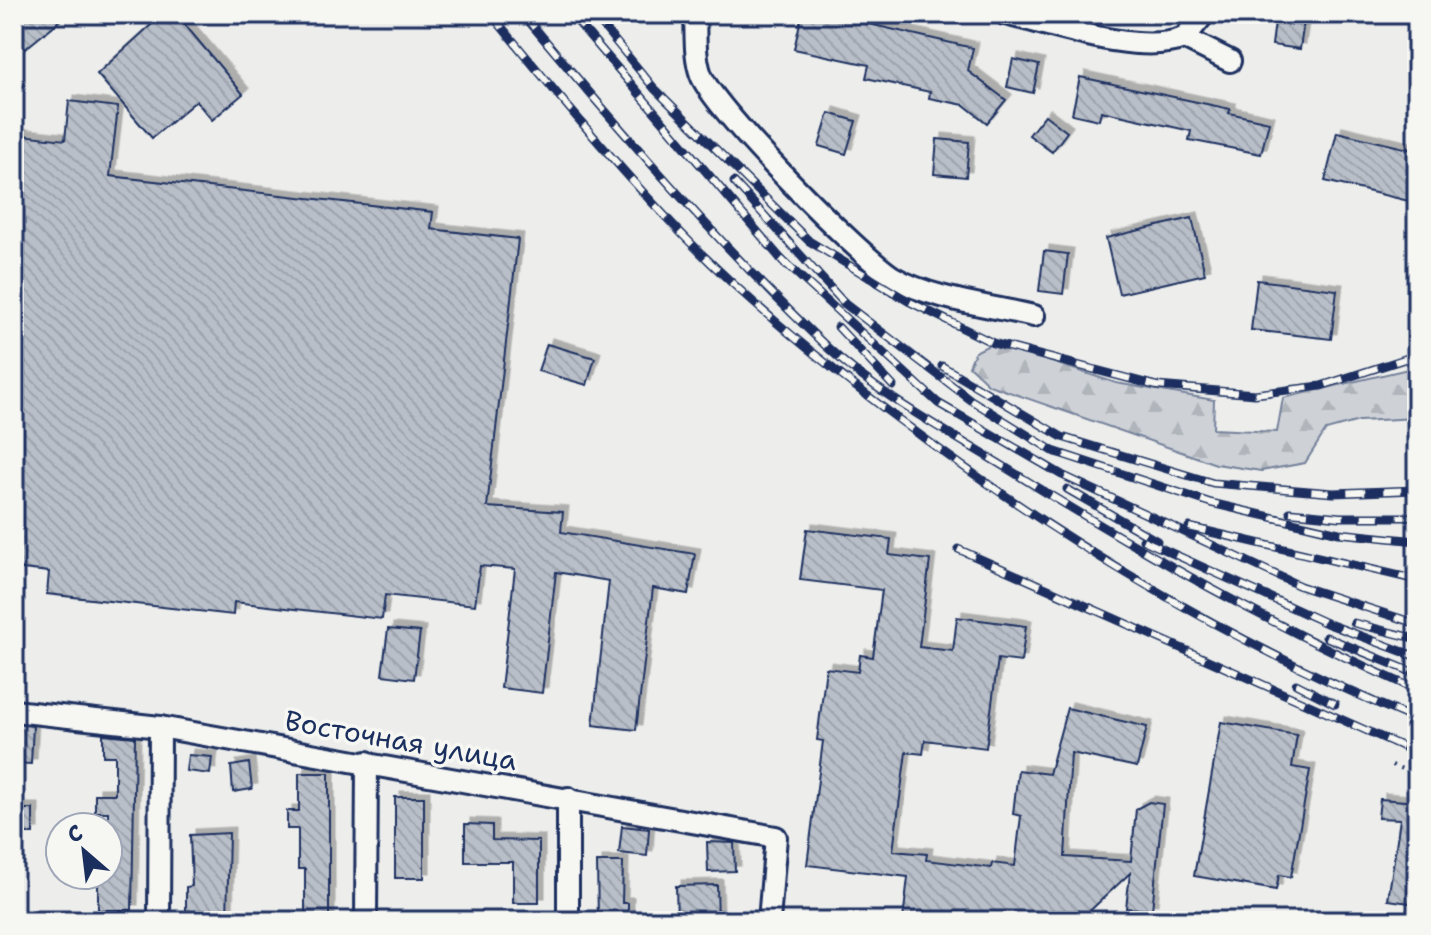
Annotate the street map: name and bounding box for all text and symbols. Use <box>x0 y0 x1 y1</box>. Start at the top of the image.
street label: Восточная улица <box>282 701 520 779</box>
north arrow <box>44 811 124 891</box>
text: С <box>62 818 88 850</box>

